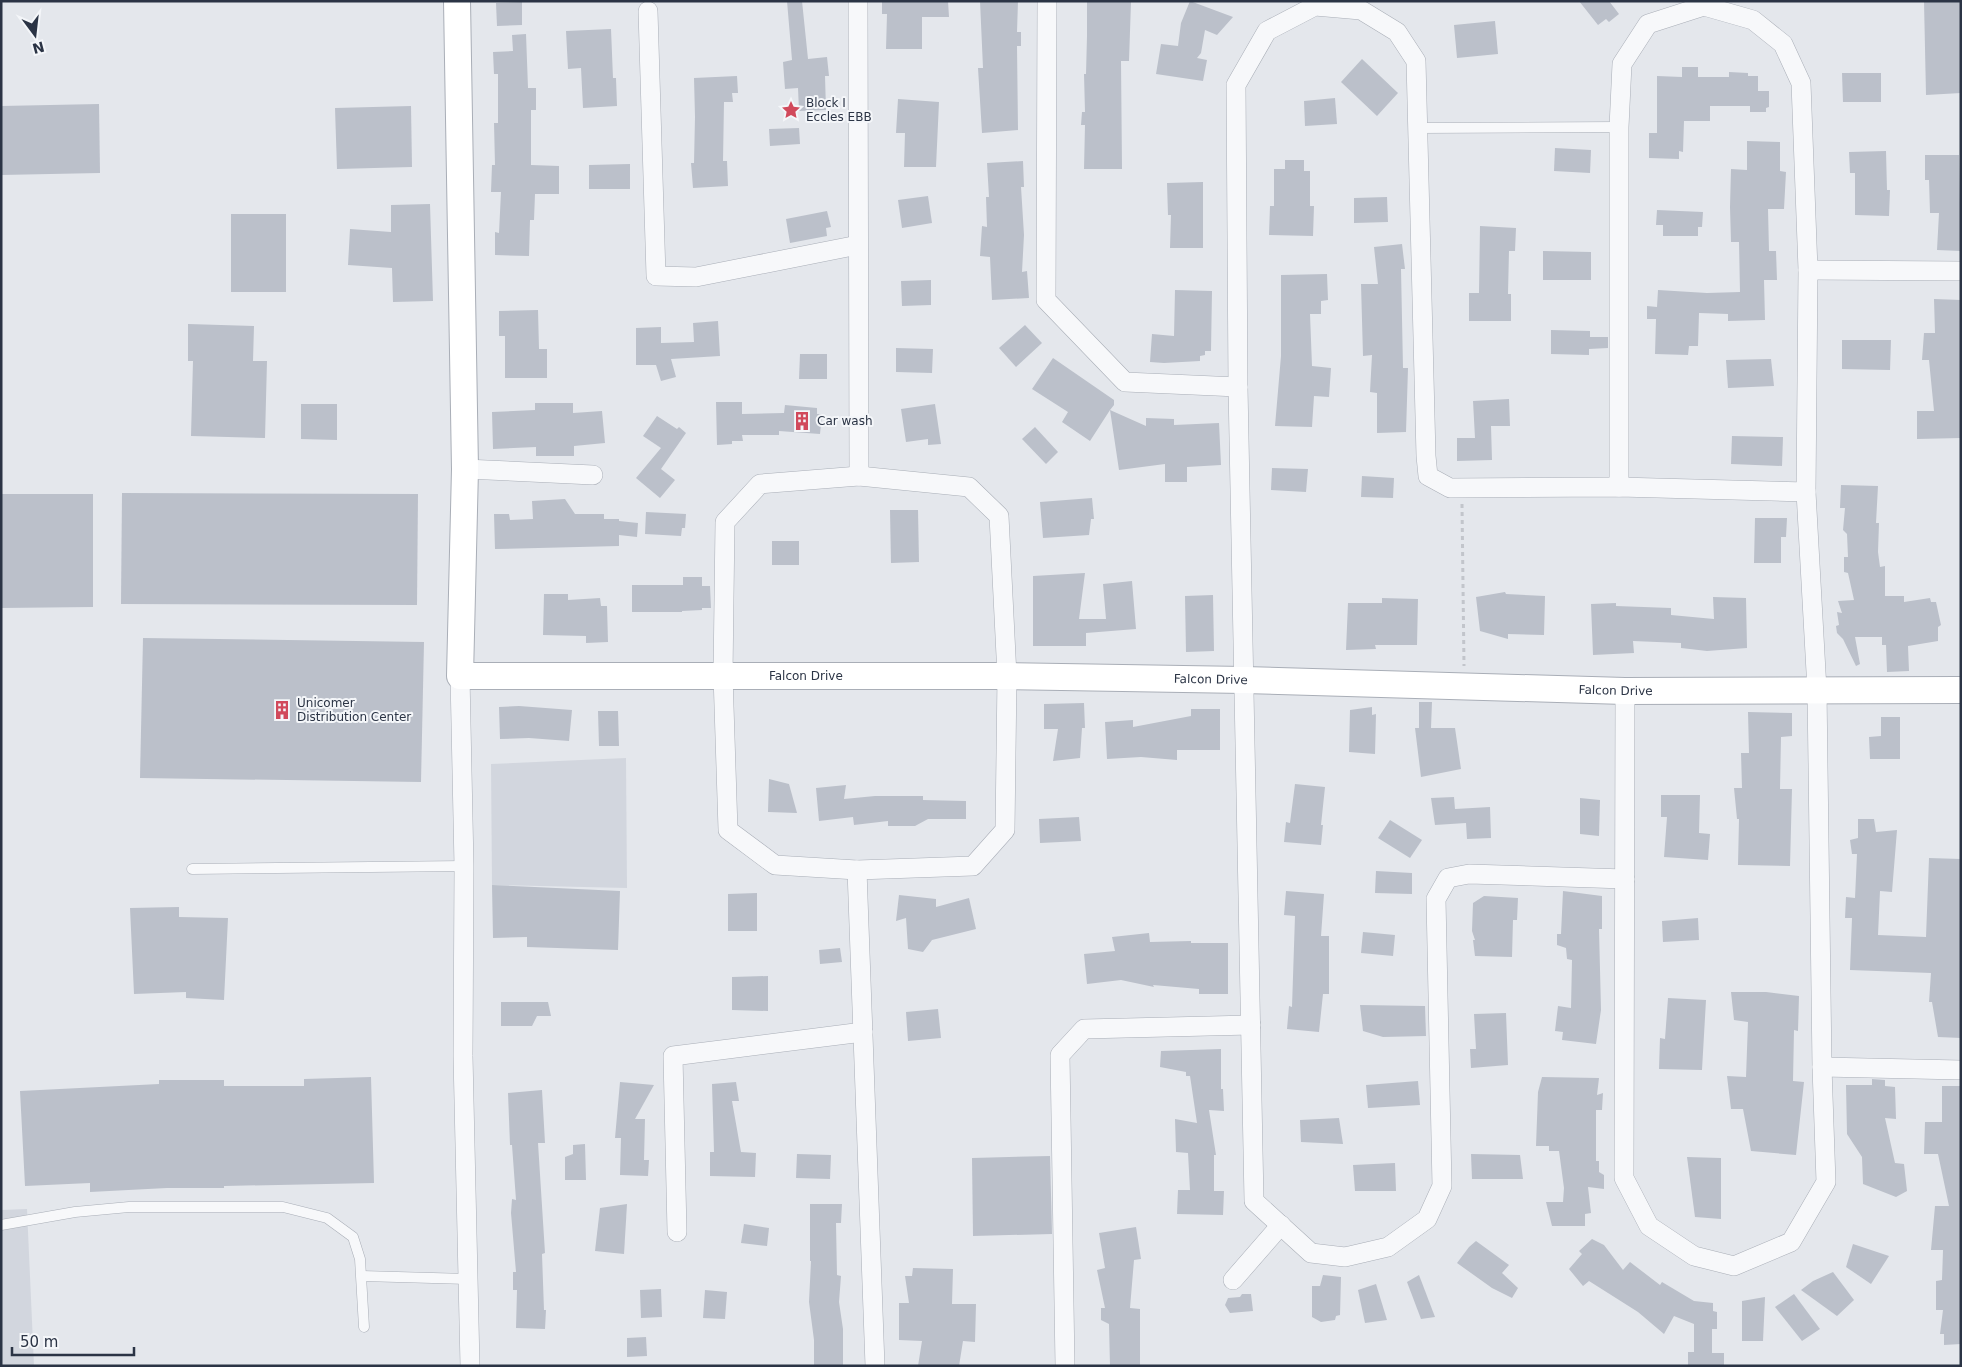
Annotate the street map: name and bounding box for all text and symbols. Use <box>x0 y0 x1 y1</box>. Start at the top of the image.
north arrow <box>10 10 60 60</box>
text: N <box>31 38 46 57</box>
place label: Block I Eccles EBB <box>806 96 872 124</box>
place icon: Block I Eccles EBB <box>780 99 802 121</box>
building icon: Car wash <box>791 410 813 432</box>
place label: Car wash <box>817 414 873 428</box>
street label: Falcon Drive <box>769 669 843 683</box>
street label: Falcon Drive <box>1174 672 1248 687</box>
street label: Falcon Drive <box>1579 683 1653 698</box>
place label: Unicomer Distribution Center <box>297 696 411 724</box>
building icon: Unicomer Distribution Center <box>271 699 293 721</box>
scale bar <box>12 1324 135 1356</box>
text: 50 m <box>20 1333 58 1351</box>

